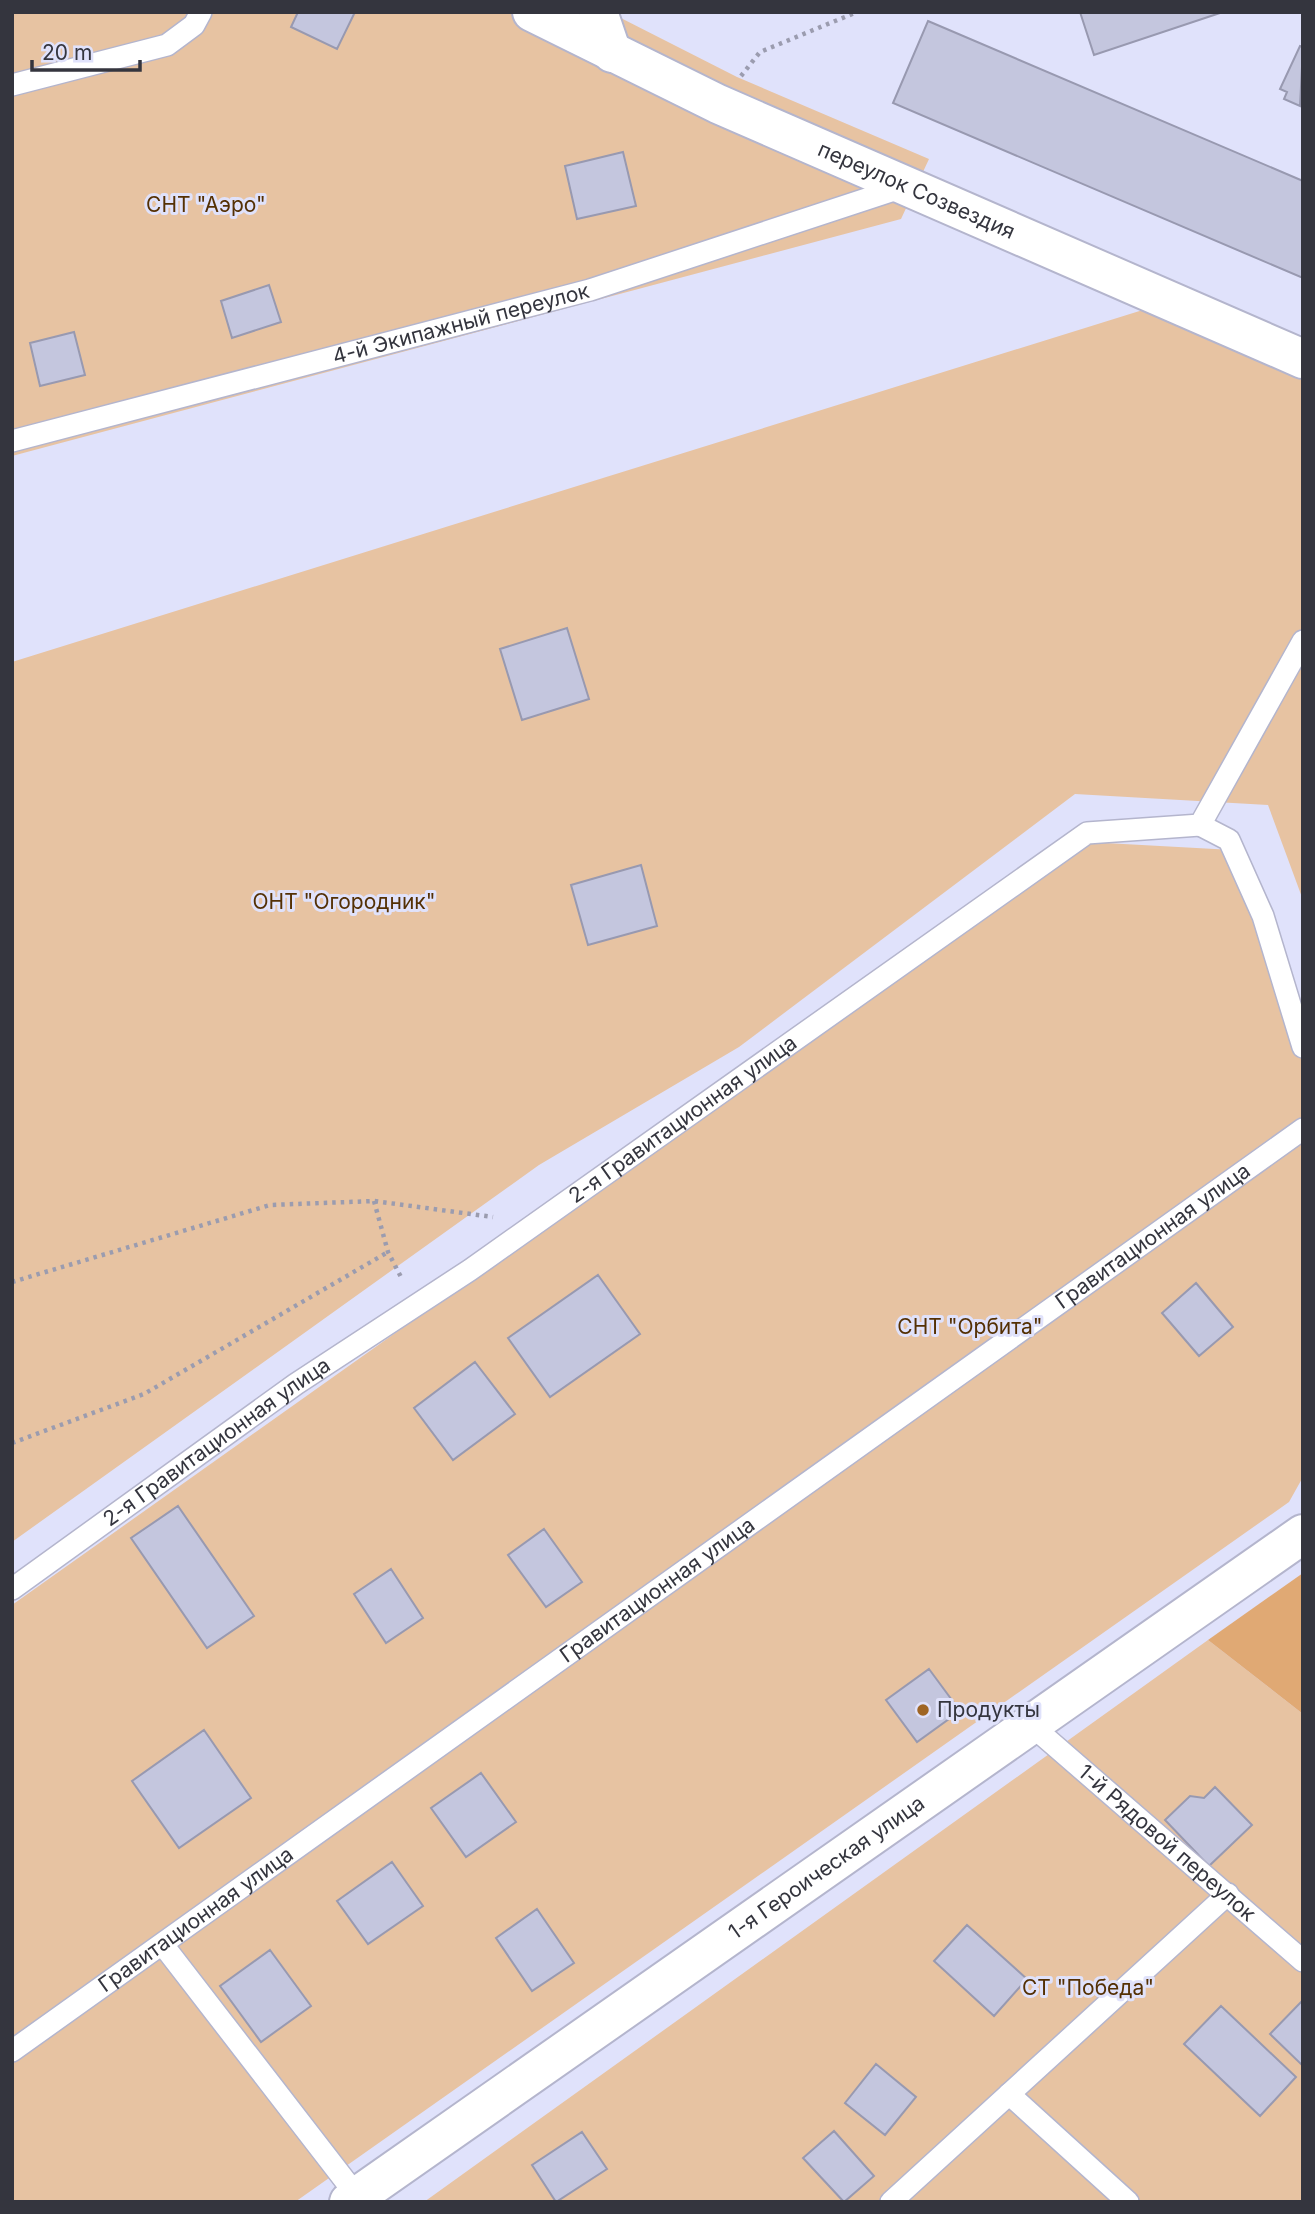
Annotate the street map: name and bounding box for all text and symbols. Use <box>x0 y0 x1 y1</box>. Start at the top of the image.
scale bar <box>32 28 140 72</box>
text: 20 m <box>42 40 92 65</box>
street label: переулок Созвездия <box>814 136 1019 244</box>
park label: СНТ "Аэро" <box>146 192 266 217</box>
street label: 4-й Экипажный переулок <box>330 278 592 369</box>
park label: ОНТ "Огородник" <box>252 889 436 914</box>
street label: 2-я Гравитационная улица <box>564 1030 801 1208</box>
street label: Гравитационная улица <box>1050 1158 1255 1314</box>
park label: СНТ "Орбита" <box>897 1314 1043 1339</box>
street label: 2-я Гравитационная улица <box>98 1352 335 1531</box>
street label: Гравитационная улица <box>555 1512 759 1668</box>
place label: Продукты <box>937 1697 1040 1722</box>
marker: Продукты <box>915 1702 931 1718</box>
street label: 1-й Рядовой переулок <box>1074 1759 1261 1927</box>
street label: 1-я Героическая улица <box>724 1790 929 1944</box>
street label: Гравитационная улица <box>93 1841 298 1997</box>
park label: СТ "Победа" <box>1022 1975 1154 2000</box>

